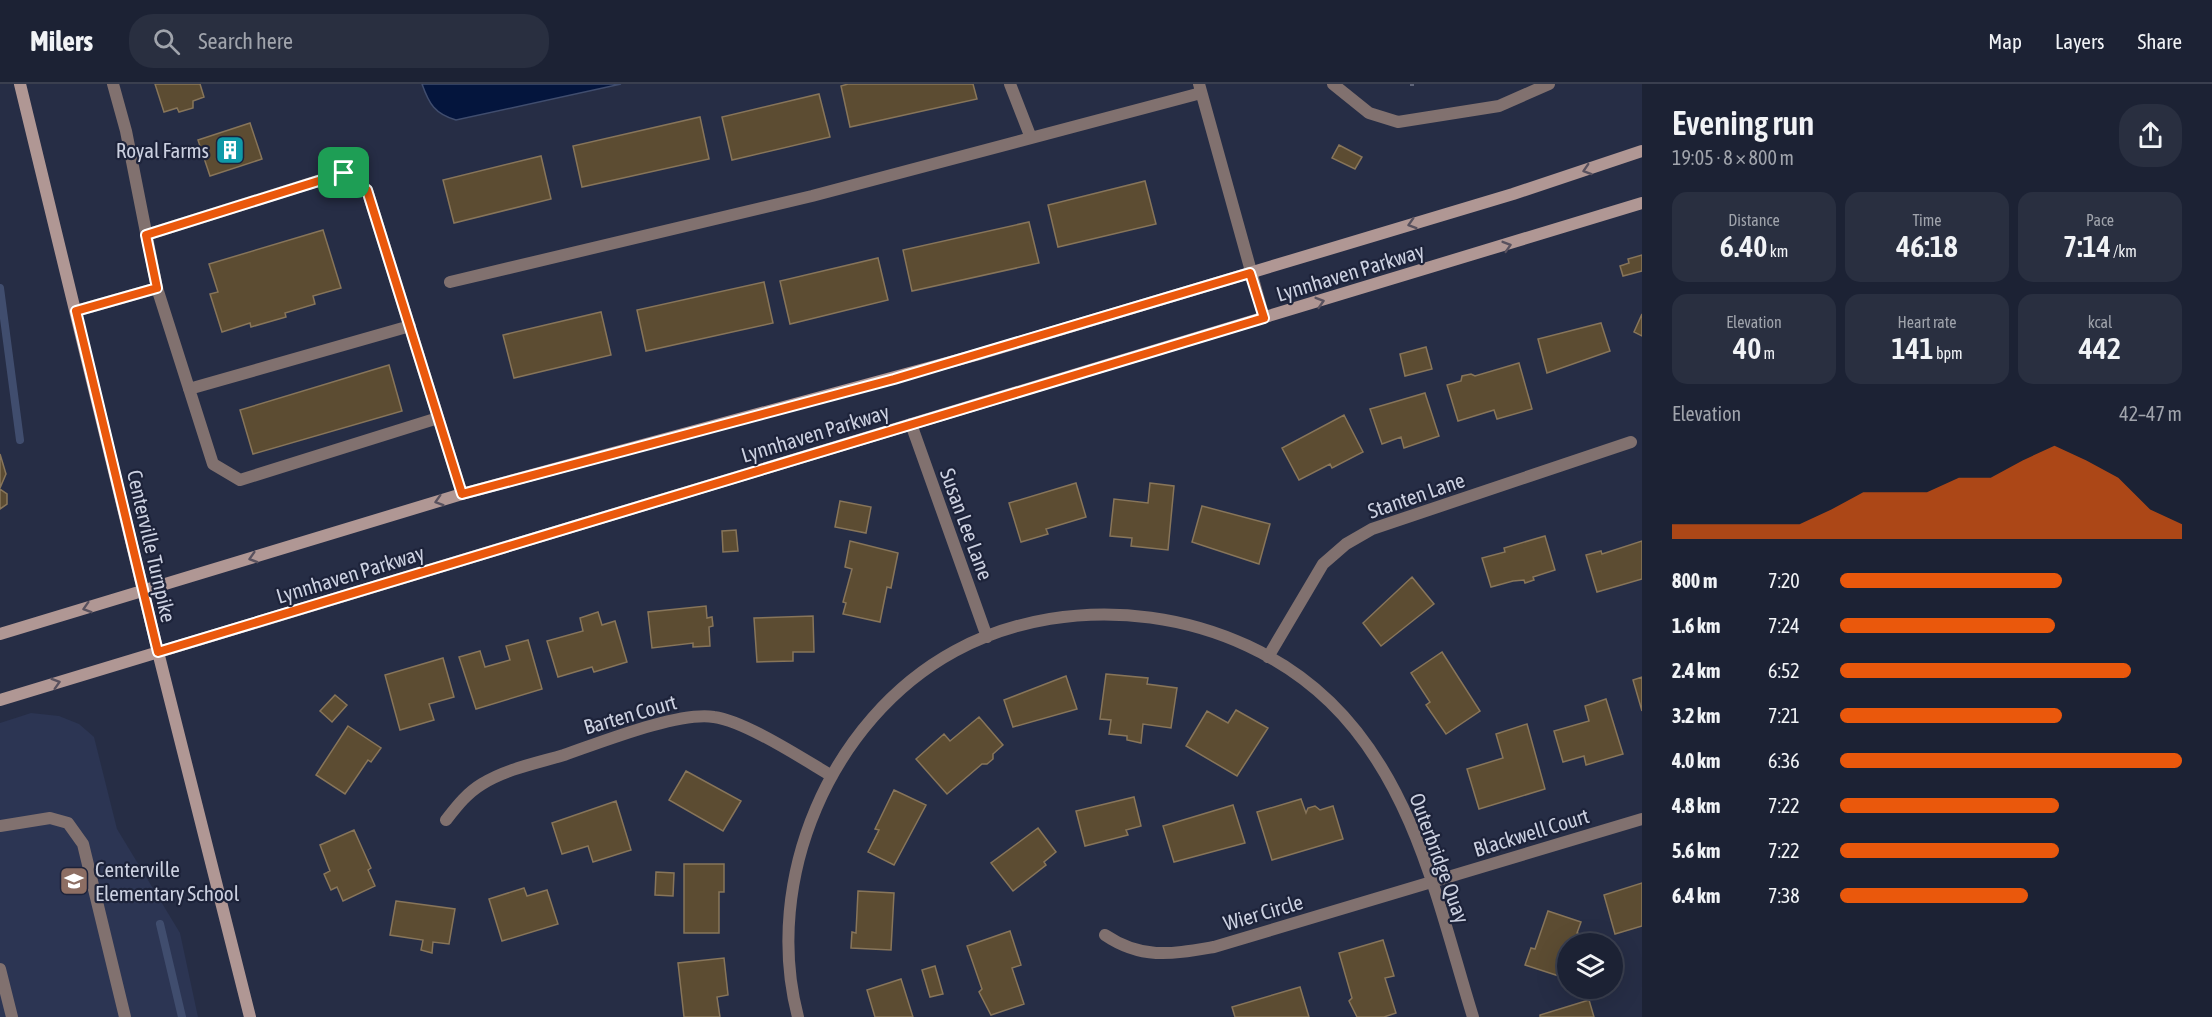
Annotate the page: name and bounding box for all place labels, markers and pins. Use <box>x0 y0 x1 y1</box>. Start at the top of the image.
building icon: Royal Farms <box>214 134 246 166</box>
place label: Royal Farms <box>116 138 209 162</box>
pin <box>318 147 369 198</box>
place label: Centerville Elementary School <box>95 857 240 905</box>
school or university icon: Centerville Elementary School <box>58 865 90 897</box>

